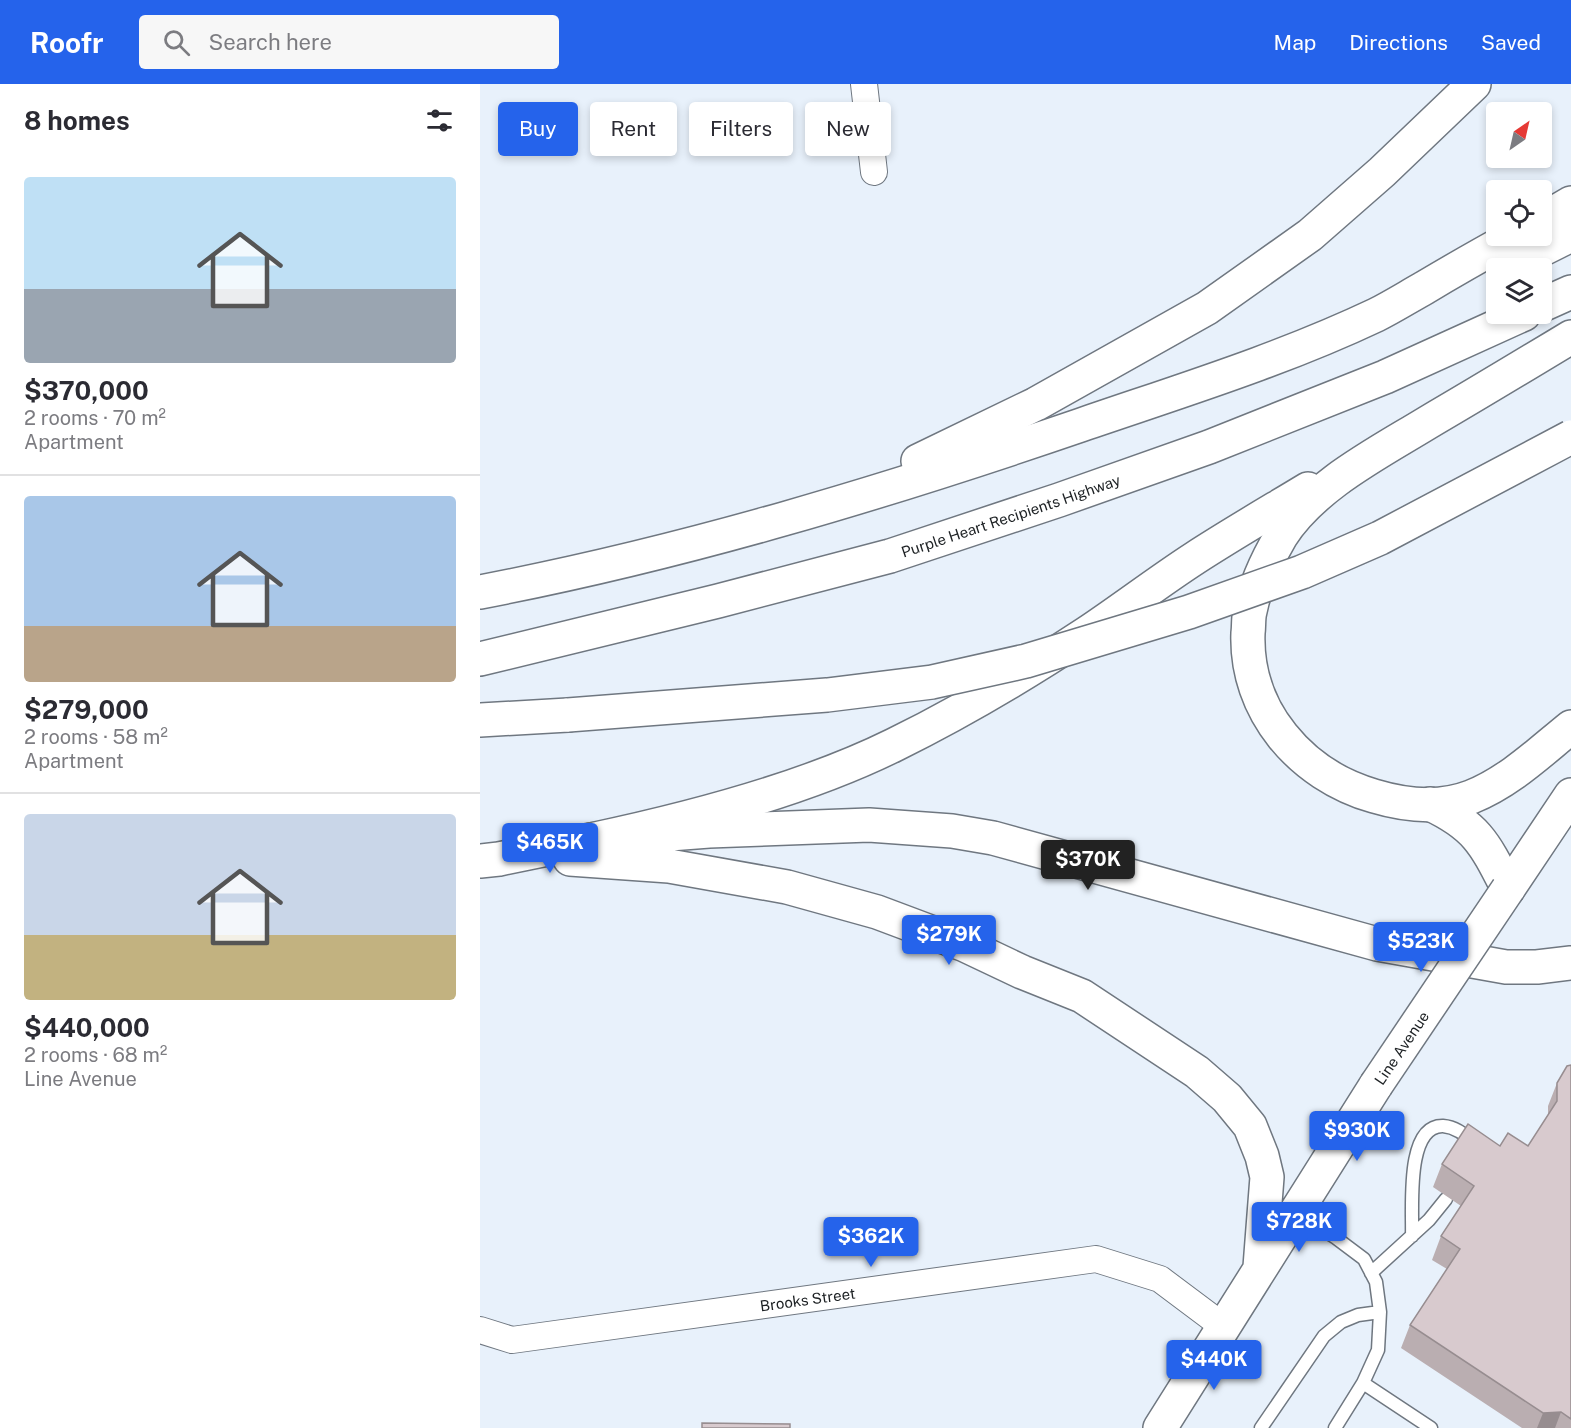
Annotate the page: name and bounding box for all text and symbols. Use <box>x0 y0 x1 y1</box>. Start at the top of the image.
search box <box>139 15 559 69</box>
text: Roofr <box>30 26 103 59</box>
icon: search <box>160 26 193 59</box>
text: Search here <box>208 29 332 55</box>
text: Map <box>1274 30 1316 55</box>
text: Directions <box>1349 30 1448 55</box>
text: Saved <box>1481 30 1541 55</box>
chip: Buy <box>498 102 578 156</box>
chip: Rent <box>590 102 677 156</box>
chip: Filters <box>689 102 793 156</box>
chip: New <box>805 102 891 156</box>
north arrow <box>1486 102 1552 168</box>
map controls <box>1486 102 1552 324</box>
icon: filters <box>423 104 456 137</box>
text: 8 homes <box>24 105 130 136</box>
button: locate <box>1486 180 1552 246</box>
icon: home <box>186 216 294 324</box>
button: layers <box>1486 258 1552 324</box>
text: $370,000 <box>24 375 149 406</box>
text: 2 rooms · 70 m² <box>24 406 166 430</box>
text: Apartment <box>24 430 124 454</box>
street label: Purple Heart Recipients Highway <box>899 471 1122 560</box>
icon: home <box>186 535 294 643</box>
text: $279,000 <box>24 694 149 725</box>
text: 2 rooms · 58 m² <box>24 725 168 749</box>
text: Apartment <box>24 749 124 773</box>
pin: $465K <box>508 823 592 874</box>
text: $465K <box>516 830 584 854</box>
pin: $370K <box>1046 840 1130 891</box>
text: $370K <box>1055 847 1121 871</box>
icon: home <box>186 853 294 961</box>
pin: $279K <box>907 915 991 966</box>
text: $279K <box>916 922 982 946</box>
pin: $523K <box>1379 922 1463 973</box>
text: $523K <box>1387 929 1455 953</box>
street label: Line Avenue <box>1370 1008 1432 1088</box>
text: $440,000 <box>24 1012 150 1043</box>
text: 2 rooms · 68 m² <box>24 1043 167 1067</box>
text: Line Avenue <box>24 1067 137 1091</box>
pin: $930K <box>1315 1111 1399 1162</box>
text: $930K <box>1323 1118 1391 1142</box>
pin: $728K <box>1257 1202 1341 1253</box>
text: $728K <box>1266 1209 1332 1233</box>
pin: $362K <box>829 1217 913 1268</box>
text: $362K <box>837 1224 905 1248</box>
street label: Brooks Street <box>759 1284 857 1314</box>
pin: $440K <box>1172 1340 1256 1391</box>
text: $440K <box>1180 1347 1248 1371</box>

